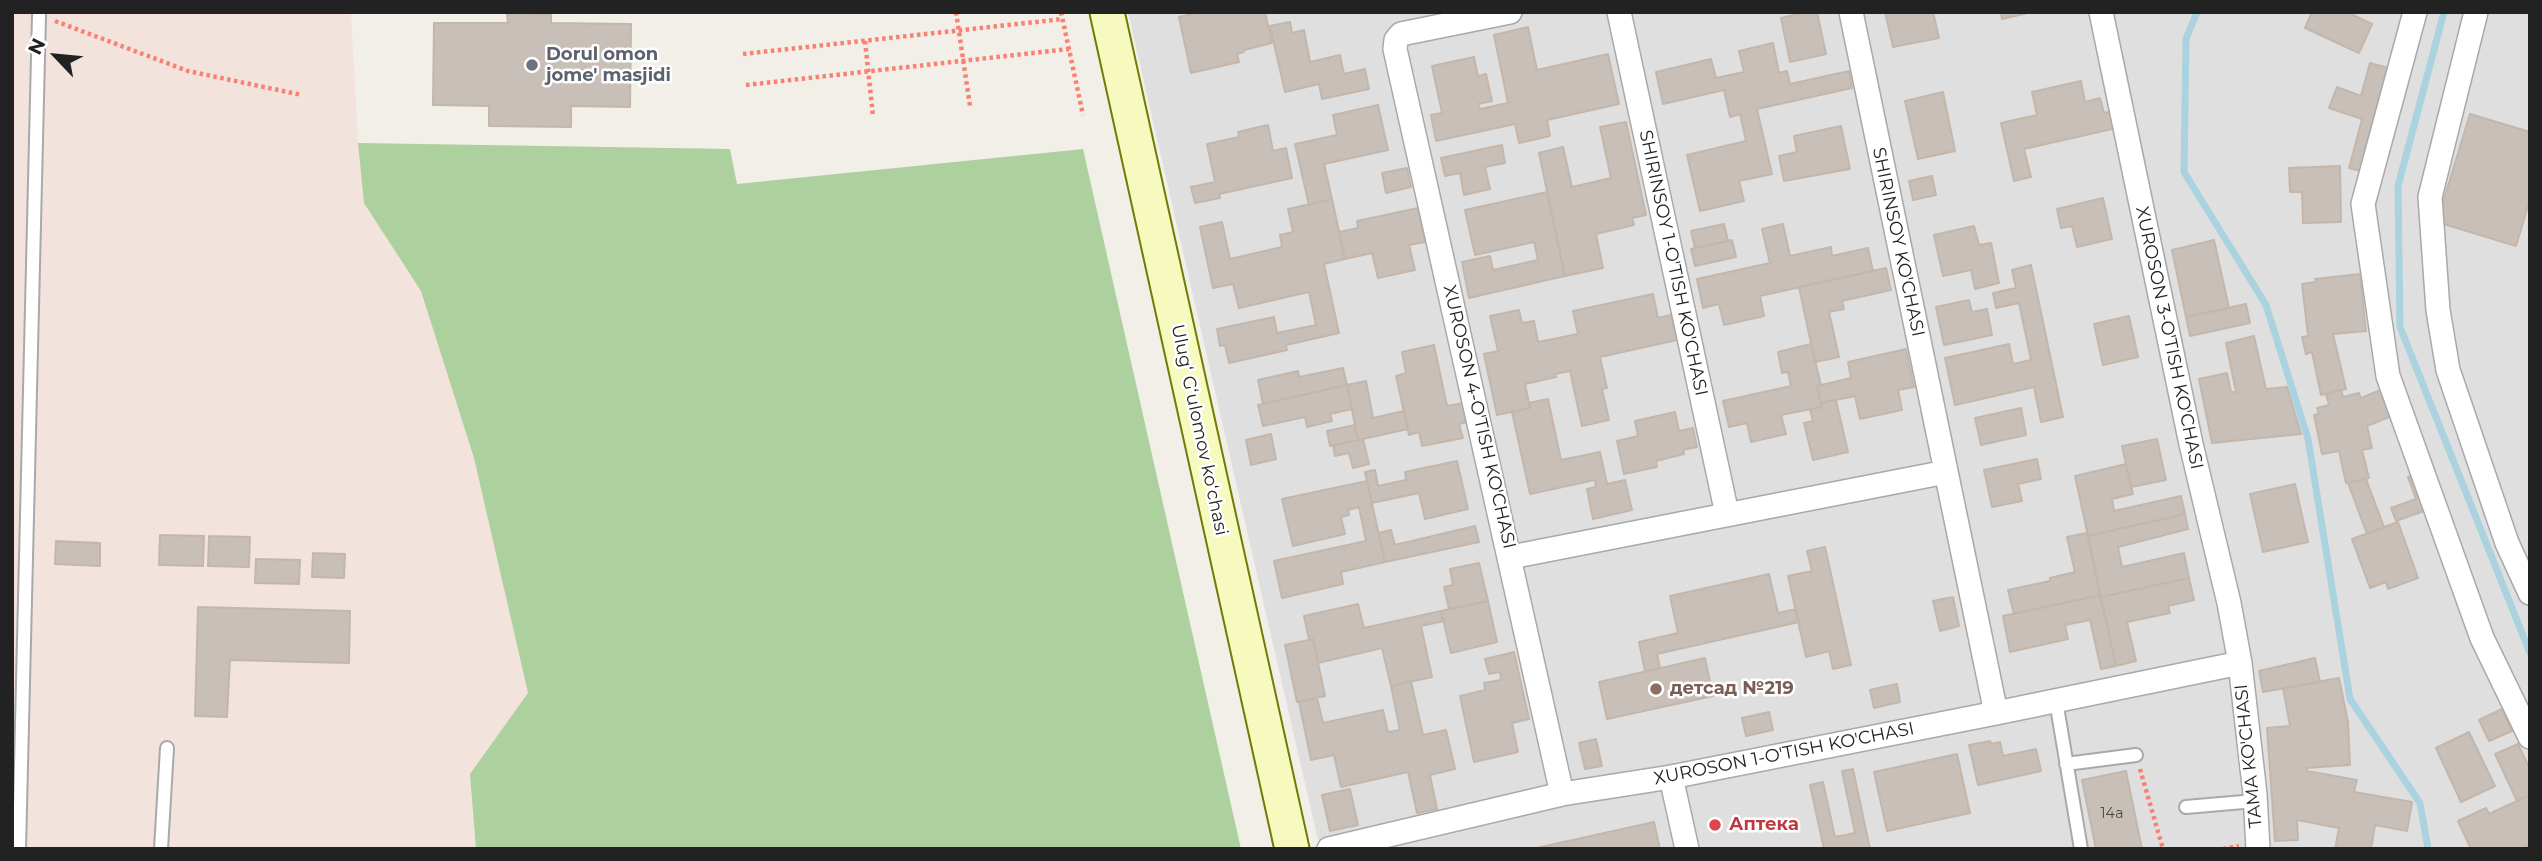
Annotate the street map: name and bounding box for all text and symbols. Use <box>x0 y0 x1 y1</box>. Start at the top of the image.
north arrow <box>21 21 91 91</box>
text: N <box>23 35 50 59</box>
place label: Dorul omon jome' masjidi <box>546 44 671 86</box>
marker: Dorul omon jome' masjidi <box>524 57 540 73</box>
street label: SHIRINSOY 1-O'TISH KO'CHASI <box>1634 128 1712 398</box>
street label: SHIRINSOY KO'CHASI <box>1867 145 1929 339</box>
street label: XUROSON 3-O'TISH KO'CHASI <box>2131 204 2207 472</box>
street label: XUROSON 4-O'TISH KO'CHASI <box>1438 283 1520 551</box>
street label: Ulugʻ Gʻulomov koʻchasi <box>1166 322 1232 538</box>
place label: детсад №219 <box>1670 678 1794 700</box>
marker: детсад №219 <box>1648 681 1664 697</box>
street label: TAMA KO'CHASI <box>2231 683 2267 829</box>
street label: ХUROSON 1-O'TISH KO'CHASI <box>1652 718 1916 790</box>
house number: 14а <box>2101 806 2123 822</box>
place label: Аптека <box>1729 814 1799 836</box>
marker: Аптека <box>1707 817 1723 833</box>

